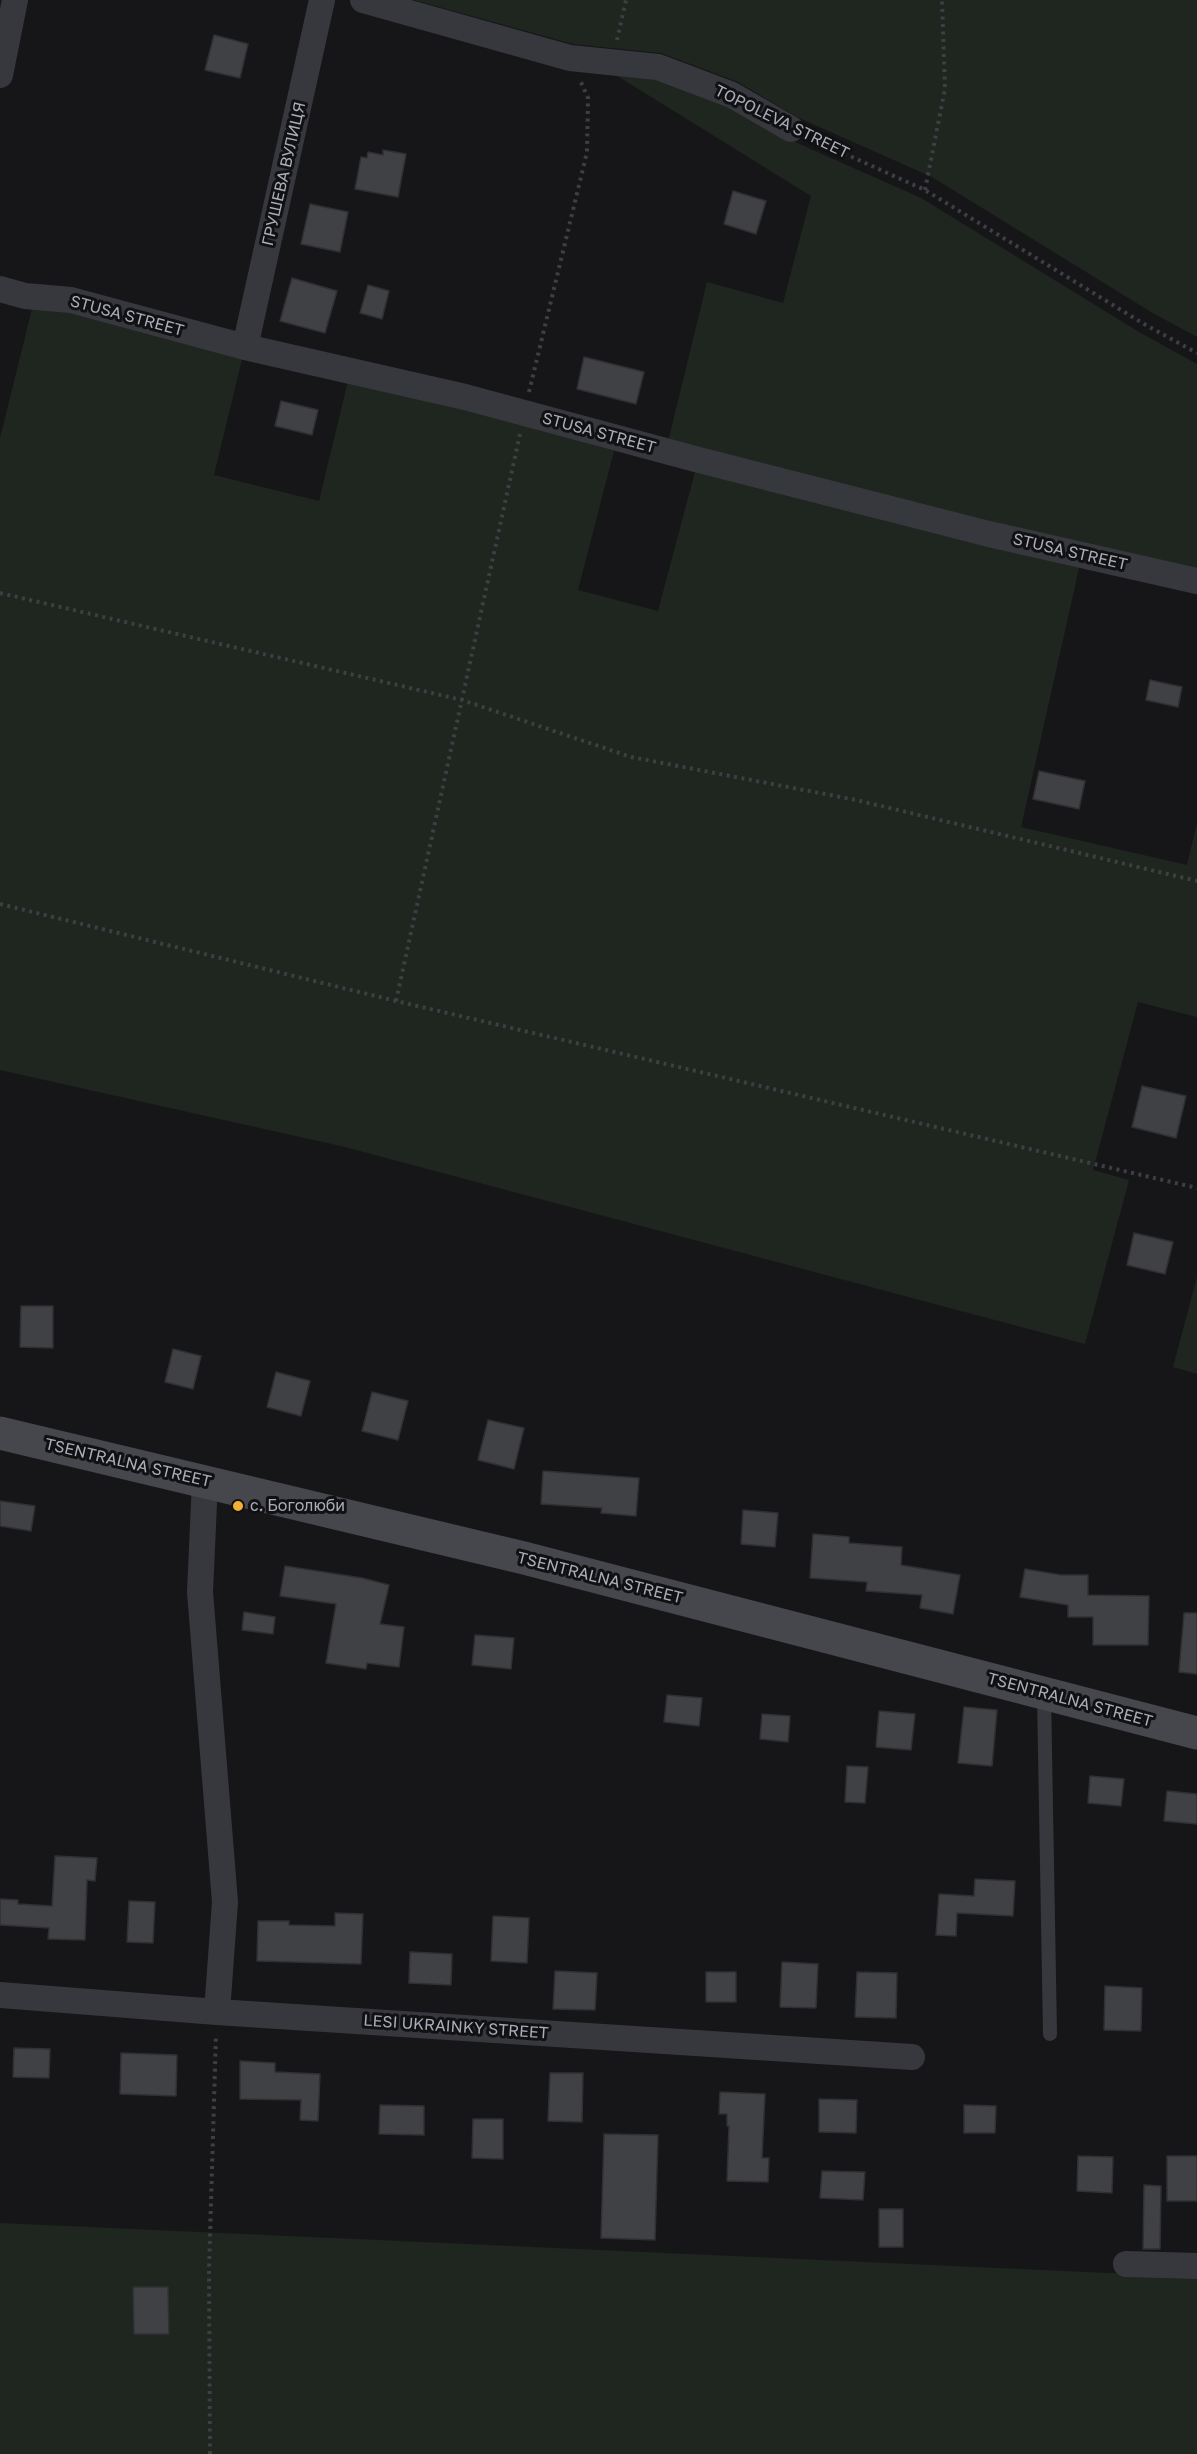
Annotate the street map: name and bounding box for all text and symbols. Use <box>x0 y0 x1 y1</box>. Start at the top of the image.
street label: TOPOLEVA STREET <box>712 81 852 163</box>
street label: ГРУШЕВА ВУЛИЦЯ <box>258 100 310 248</box>
street label: STUSA STREET <box>68 292 186 340</box>
street label: STUSA STREET <box>540 409 658 457</box>
street label: STUSA STREET <box>1011 529 1129 575</box>
street label: TSENTRALNA STREET <box>43 1435 213 1491</box>
place label: с. Боголюби <box>250 1496 345 1516</box>
marker: с. Боголюби <box>231 1499 245 1513</box>
street label: TSENTRALNA STREET <box>515 1548 685 1608</box>
street label: TSENTRALNA STREET <box>985 1669 1155 1731</box>
street label: LESI UKRAINKY STREET <box>363 2011 549 2043</box>

